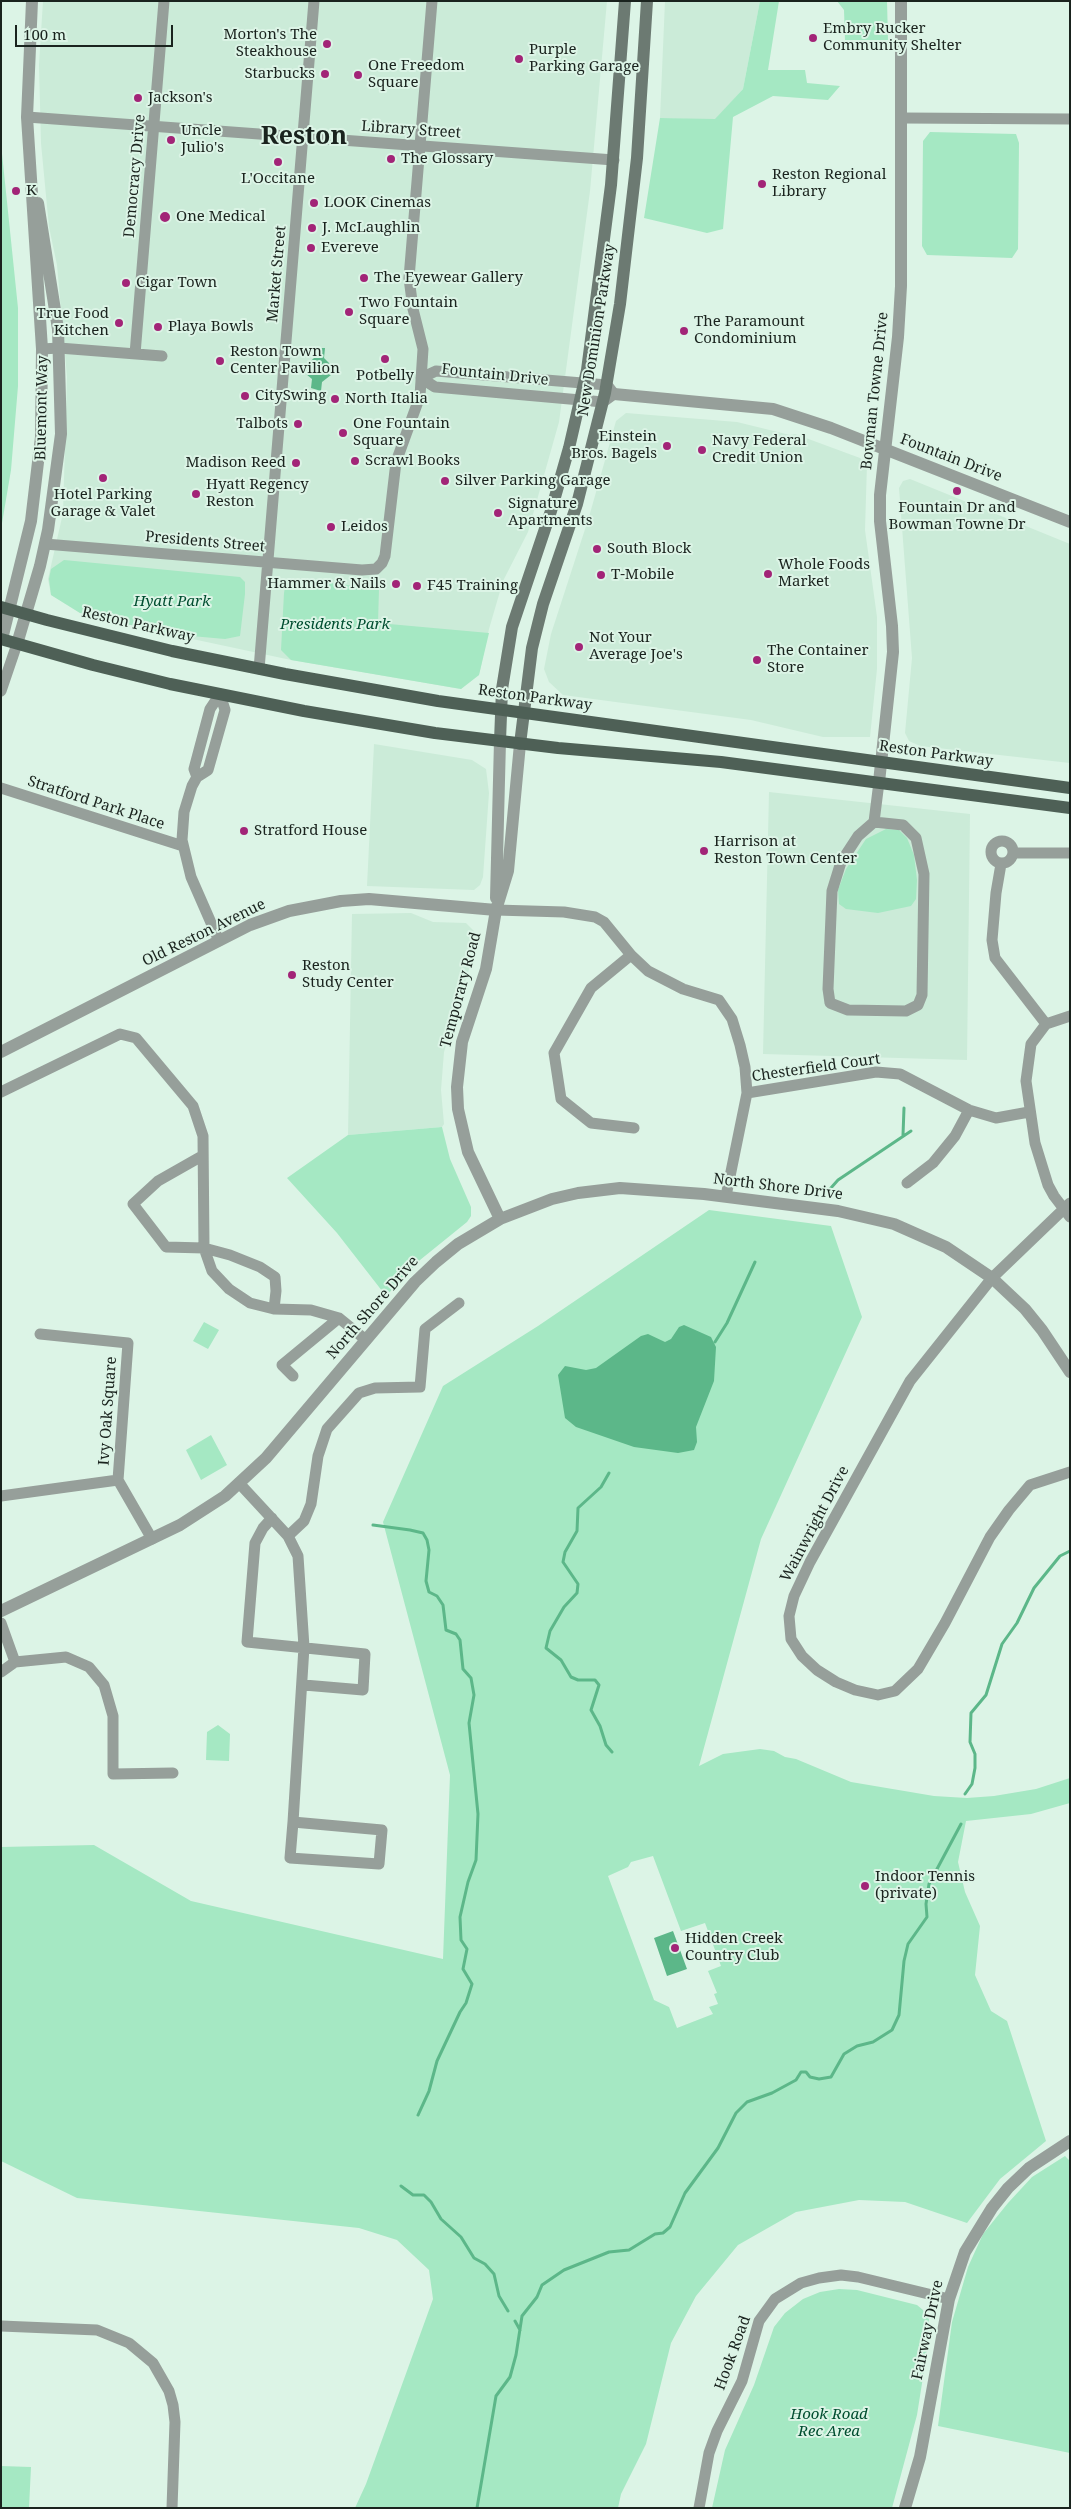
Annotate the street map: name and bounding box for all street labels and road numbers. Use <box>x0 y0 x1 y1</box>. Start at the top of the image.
street label: Democracy Drive <box>121 114 149 238</box>
street label: Library Street <box>361 118 461 142</box>
street label: Market Street <box>264 225 290 323</box>
street label: New Dominion Parkway <box>574 242 620 418</box>
street label: Bowman Towne Drive <box>858 311 892 471</box>
street label: Bluemont Way <box>32 355 52 461</box>
street label: Fountain Drive <box>441 360 549 390</box>
street label: Fountain Drive <box>898 430 1004 486</box>
street label: Presidents Street <box>144 528 266 556</box>
street label: Reston Parkway <box>80 603 196 647</box>
street label: Reston Parkway <box>477 681 593 715</box>
street label: Reston Parkway <box>878 737 994 771</box>
street label: Stratford Park Place <box>25 772 167 834</box>
street label: Old Reston Avenue <box>140 895 268 971</box>
street label: Temporary Road <box>437 930 485 1050</box>
street label: Chesterfield Court <box>751 1050 881 1086</box>
street label: North Shore Drive <box>712 1170 844 1204</box>
street label: North Shore Drive <box>323 1253 423 1363</box>
street label: Ivy Oak Square <box>95 1356 121 1466</box>
street label: Wainwright Drive <box>777 1463 853 1585</box>
street label: Fairway Drive <box>909 2278 947 2382</box>
street label: Hook Road <box>711 2313 755 2393</box>

